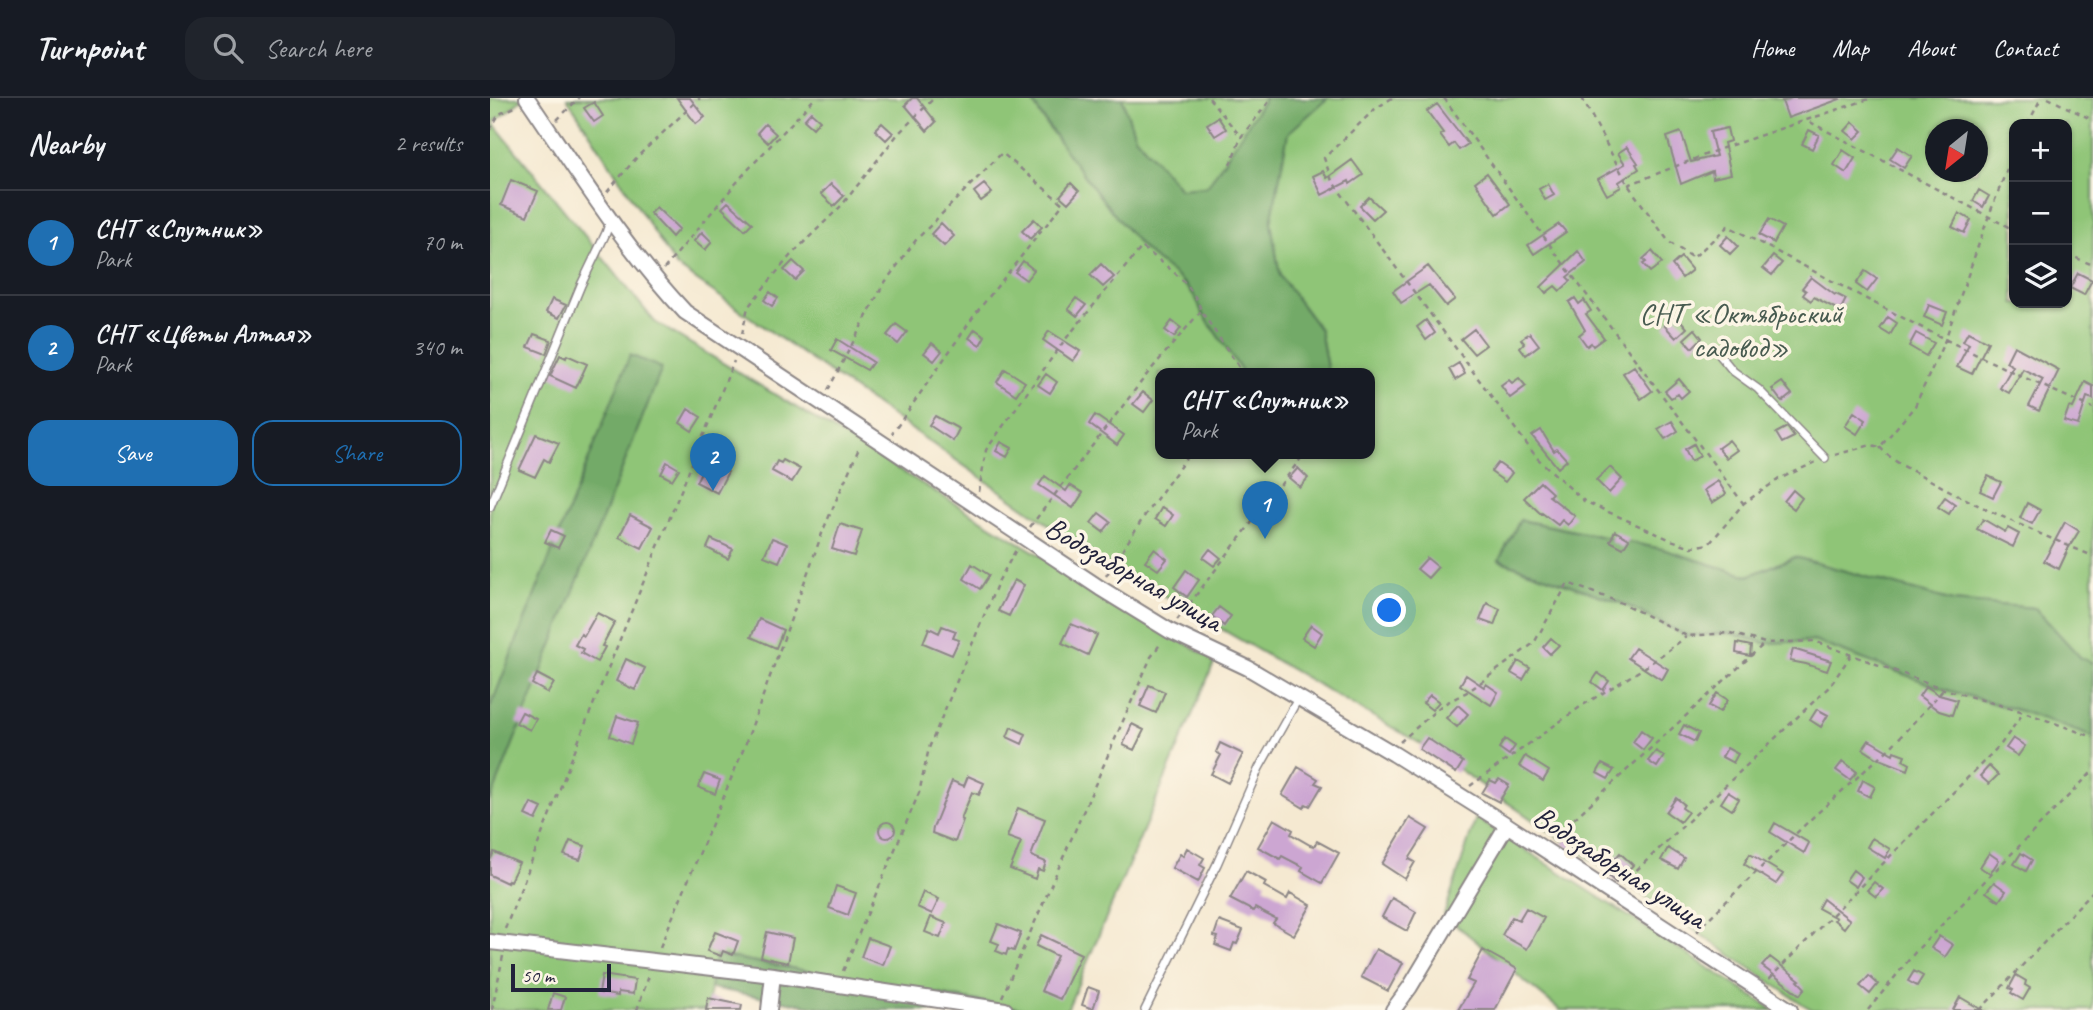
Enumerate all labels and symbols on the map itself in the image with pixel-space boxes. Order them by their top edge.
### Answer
north arrow [1925,119,1988,182]
park label: СНТ «Октябрьский садовод» [1639,294,1844,366]
pin: 2 [690,433,736,491]
pin: 1 [1242,481,1288,539]
street label: Водозаборная улица [1038,508,1232,641]
your location [1372,593,1406,627]
street label: Водозаборная улица [1526,797,1716,938]
scale bar [511,961,611,993]

